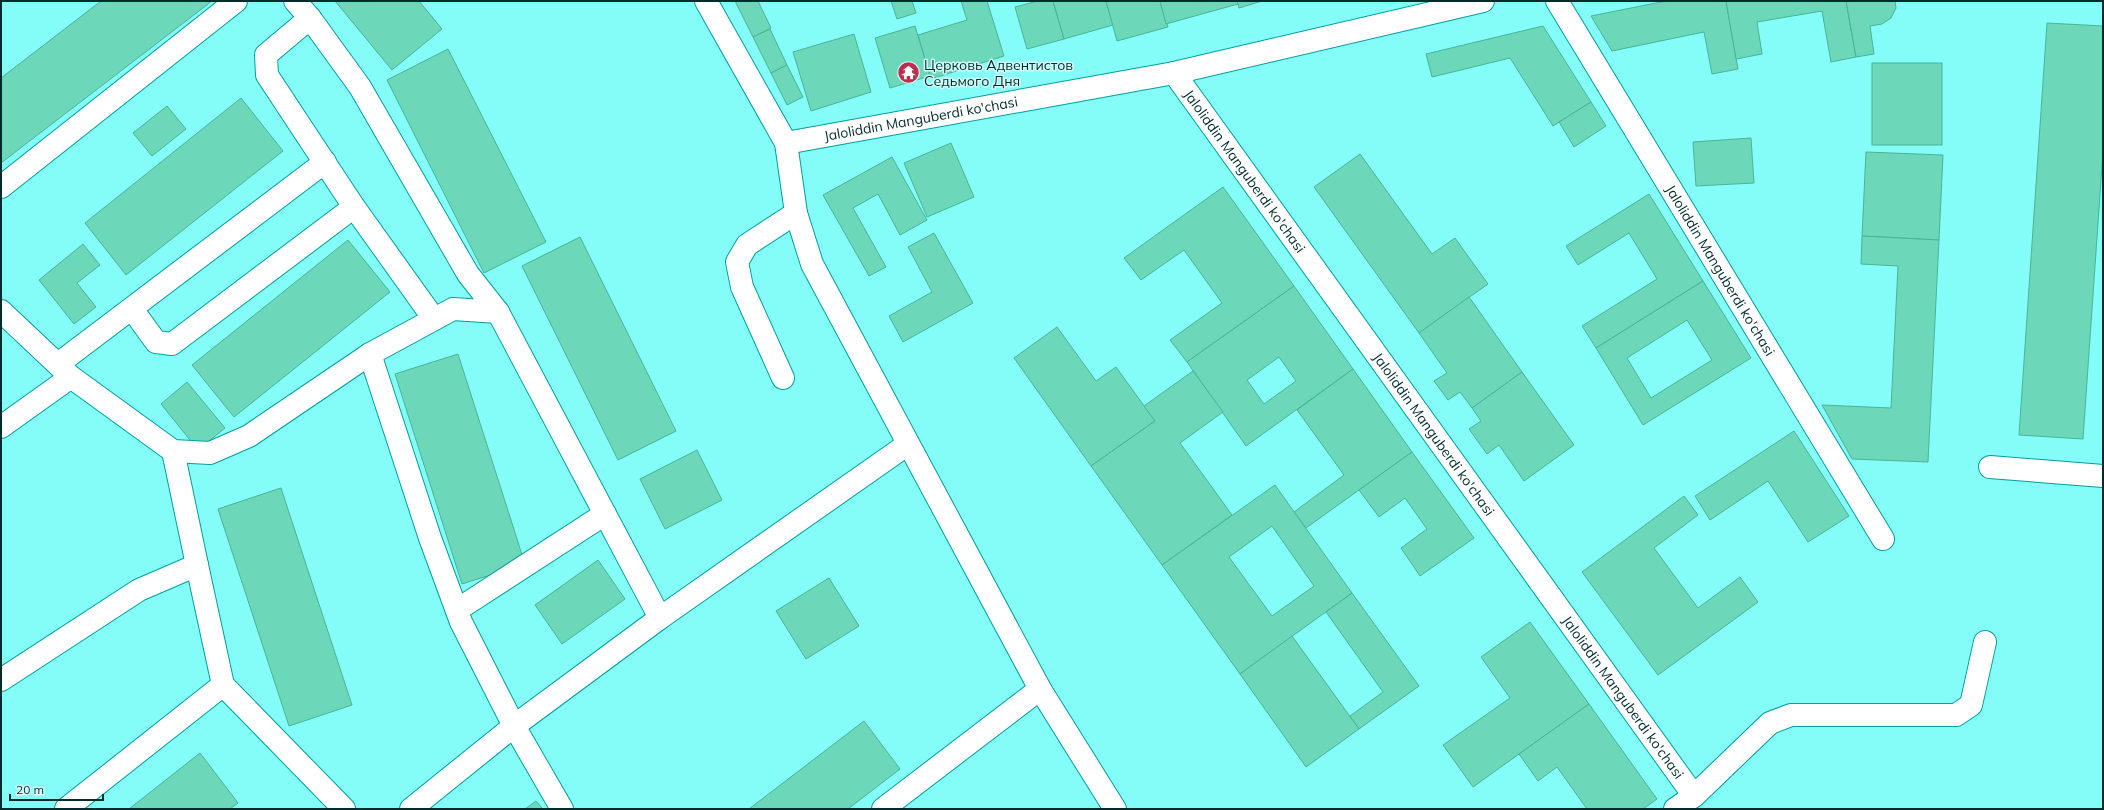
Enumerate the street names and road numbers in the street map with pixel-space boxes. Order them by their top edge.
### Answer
street label: Jaloliddin Manguberdi ko'chasi [1180,86,1309,256]
street label: Jaloliddin Manguberdi ko'chasi [822,92,1019,145]
street label: Jaloliddin Manguberdi ko'chasi [1662,182,1779,359]
street label: Jaloliddin Manguberdi ko'chasi [1369,349,1499,519]
street label: Jaloliddin Manguberdi ko'chasi [1558,612,1688,782]

